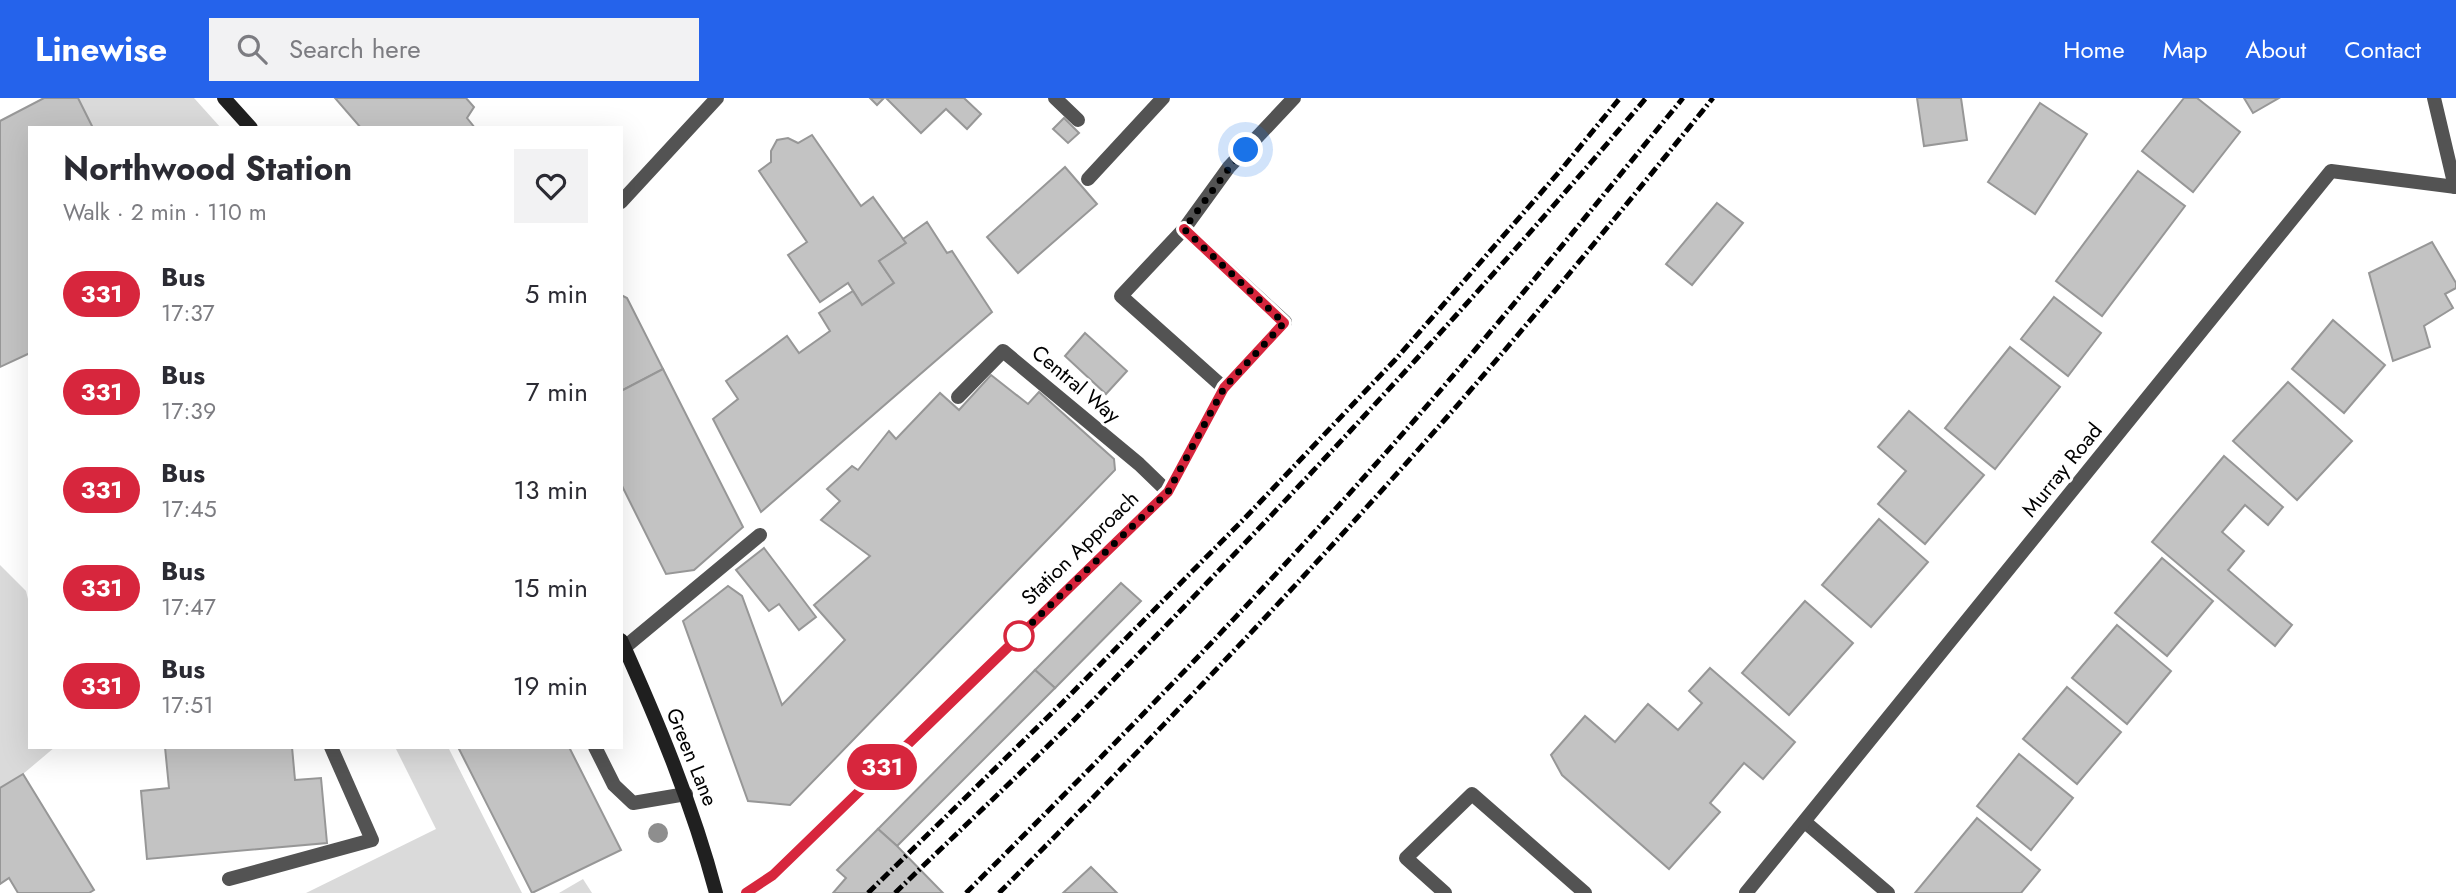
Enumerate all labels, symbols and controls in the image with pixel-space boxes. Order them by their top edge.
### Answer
search box [209,18,699,81]
text: Linewise [35,26,167,73]
icon: search [233,30,271,68]
text: Search here [289,30,421,68]
text: Home [2063,32,2125,67]
text: Map [2163,32,2207,67]
text: About [2245,32,2306,67]
text: Contact [2344,32,2421,67]
your location [1228,132,1263,167]
text: Northwood Station [63,145,352,192]
button: heart [514,149,588,223]
text: Walk · 2 min · 110 m [63,195,267,229]
text: Bus [161,258,205,296]
text: 5 min [525,275,588,313]
text: 331 [80,276,123,311]
text: 17:37 [161,296,215,330]
street label: Central Way [1025,338,1127,431]
text: Bus [161,356,205,394]
text: 7 min [526,373,588,411]
text: 331 [80,374,123,409]
text: 17:39 [161,394,216,428]
street label: Murray Road [2015,417,2109,523]
text: Bus [161,454,205,492]
text: 13 min [514,471,588,509]
text: 331 [80,472,123,507]
street label: Station Approach [1014,484,1146,612]
text: 17:45 [161,492,217,526]
text: Bus [161,552,205,590]
text: 15 min [513,569,588,607]
text: 331 [80,570,123,605]
text: 17:47 [161,590,216,624]
unlabelled marker [1004,621,1034,651]
text: Bus [161,650,205,688]
text: 19 min [513,667,588,705]
text: 331 [80,668,123,703]
text: 17:51 [161,688,214,722]
street label: Green Lane [659,703,725,811]
line badge: 331 [842,744,922,790]
text: 331 [861,749,903,784]

